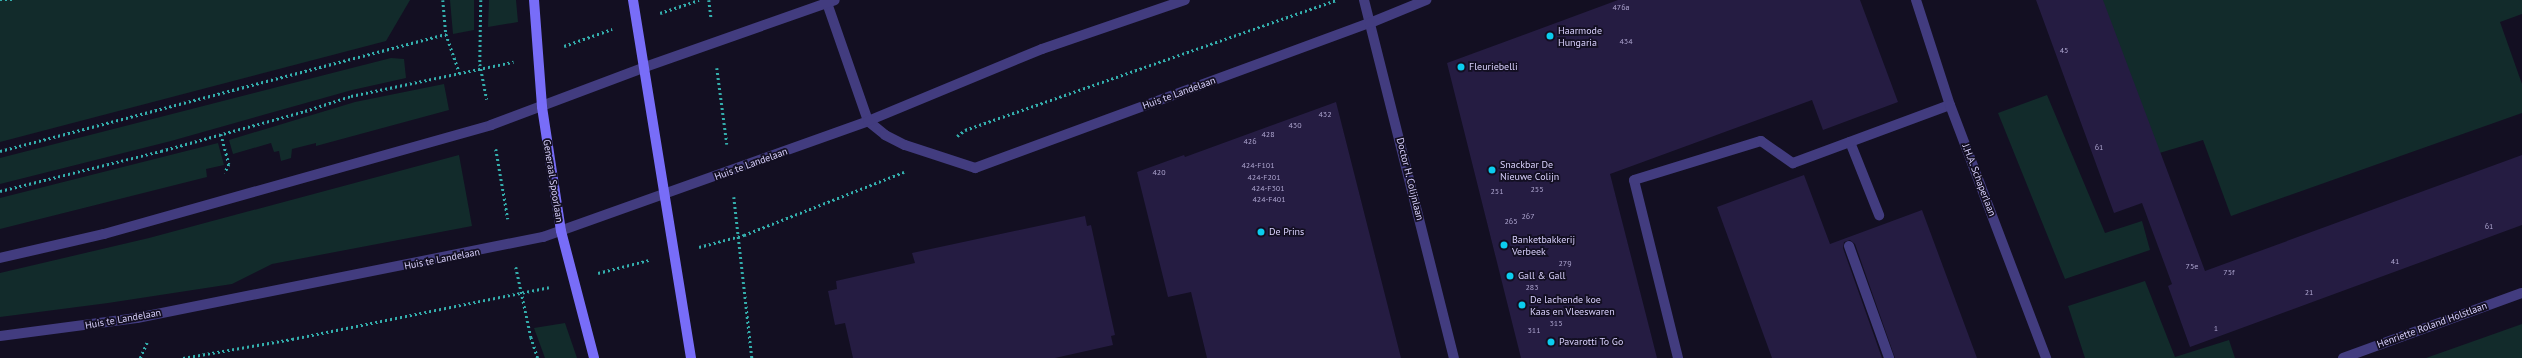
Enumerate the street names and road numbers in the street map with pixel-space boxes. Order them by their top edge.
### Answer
street label: Huis te Landelaan [1141,74,1217,112]
street label: Doctor H. Colijnlaan [1394,136,1426,222]
street label: Generaal Spoorlaan [541,139,565,223]
street label: J.H.A. Schaperlaan [1960,142,1998,218]
street label: Huis te Landelaan [713,145,789,183]
street label: Huis te Landelaan [403,246,481,272]
street label: Henriette Roland Holstlaan [2375,300,2489,350]
street label: Huis te Landelaan [84,306,162,332]

